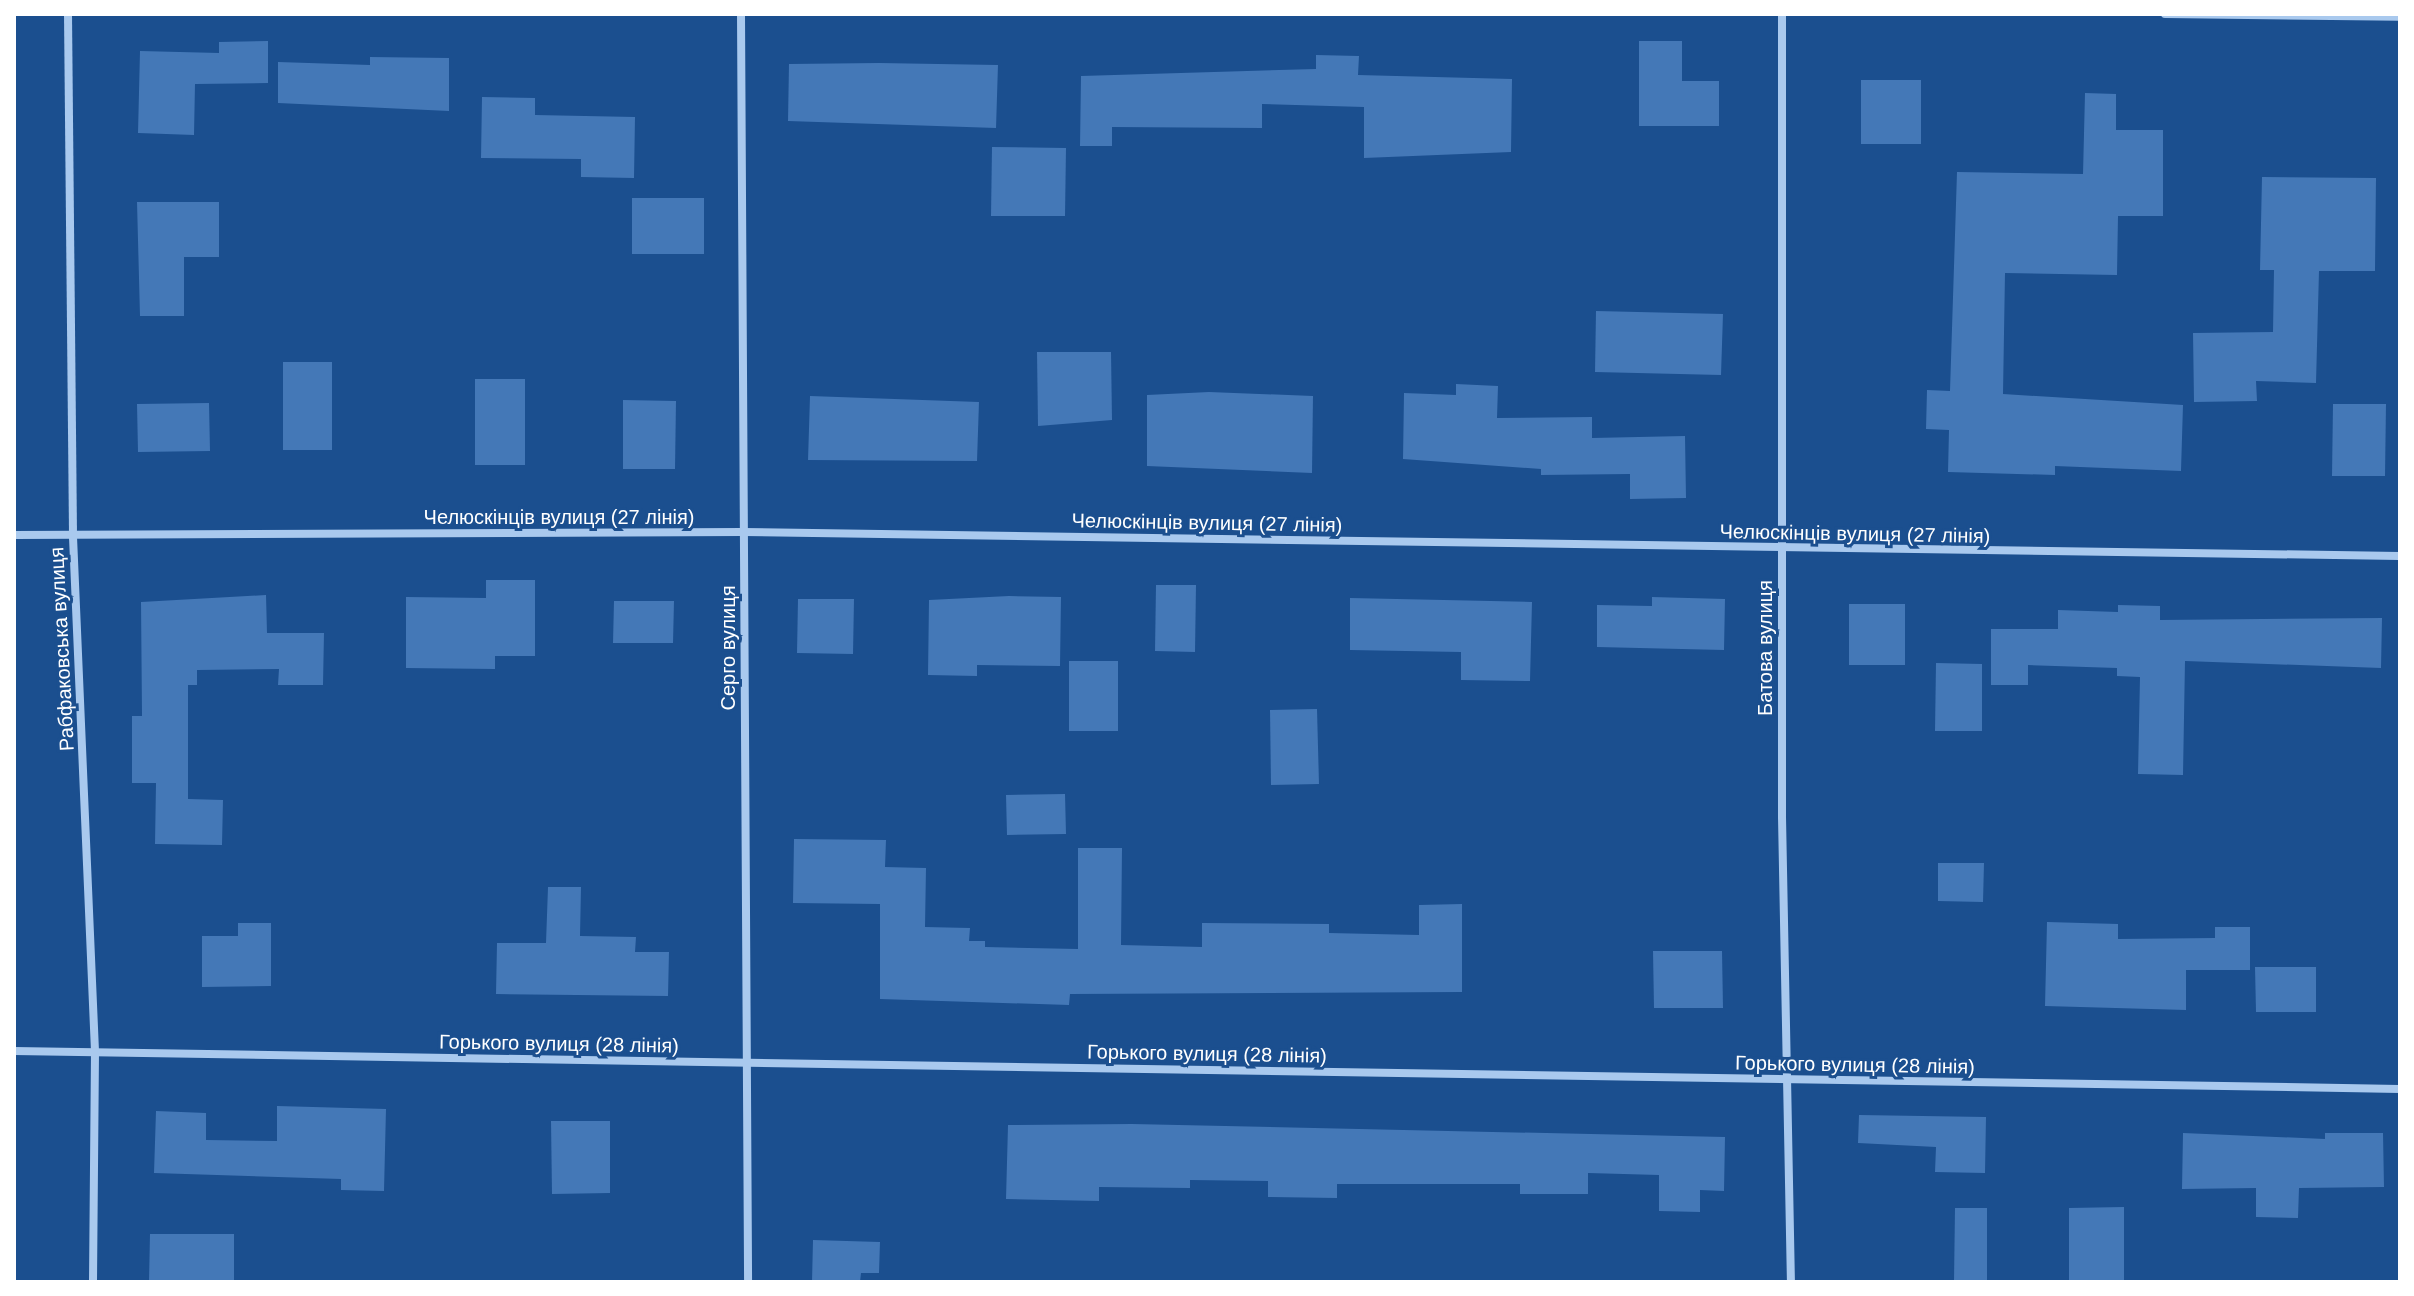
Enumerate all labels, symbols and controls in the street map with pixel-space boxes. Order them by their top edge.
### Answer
street label: Челюскінців вулиця (27 лiнiя) [424,505,694,529]
street label: Челюскінців вулиця (27 лiнiя) [1071,509,1343,537]
street label: Челюскінців вулиця (27 лiнiя) [1719,520,1991,548]
street label: Рабфаковська вулиця [45,546,79,752]
street label: Батова вулиця [1753,580,1777,716]
street label: Серго вулиця [716,585,740,711]
street label: Горького вулиця (28 лiнiя) [439,1030,679,1058]
street label: Горького вулиця (28 лiнiя) [1087,1040,1327,1068]
street label: Горького вулиця (28 лiнiя) [1735,1051,1975,1079]

